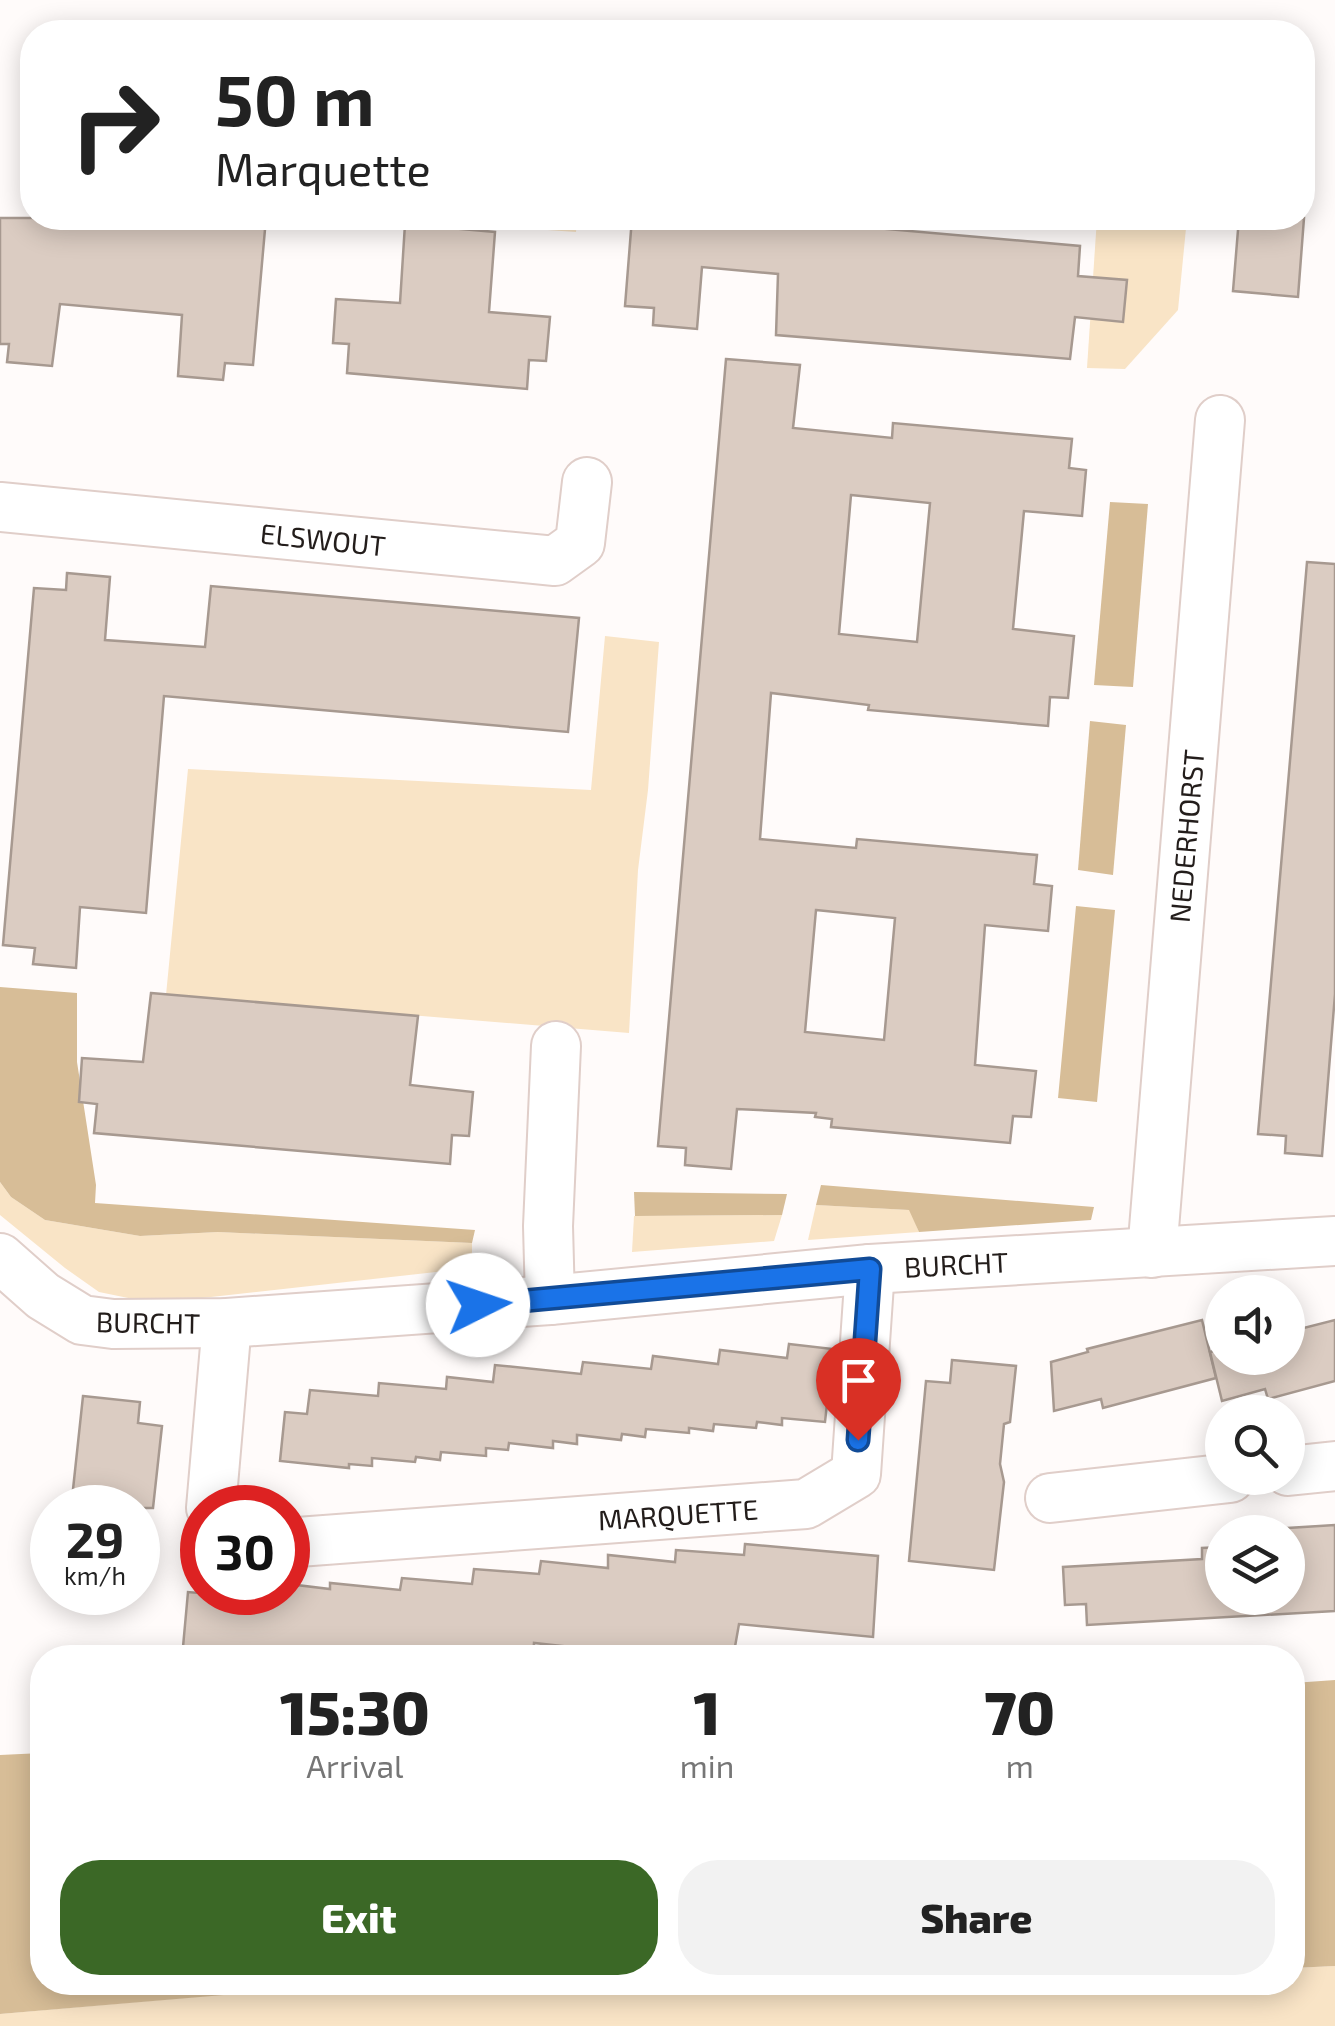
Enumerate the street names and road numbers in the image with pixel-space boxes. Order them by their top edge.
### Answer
street label: ELSWOUT [259,516,387,562]
street label: NEDERHORST [1161,748,1211,924]
street label: BURCHT [903,1244,1009,1284]
street label: BURCHT [96,1304,200,1340]
street label: MARQUETTE [597,1491,759,1537]

